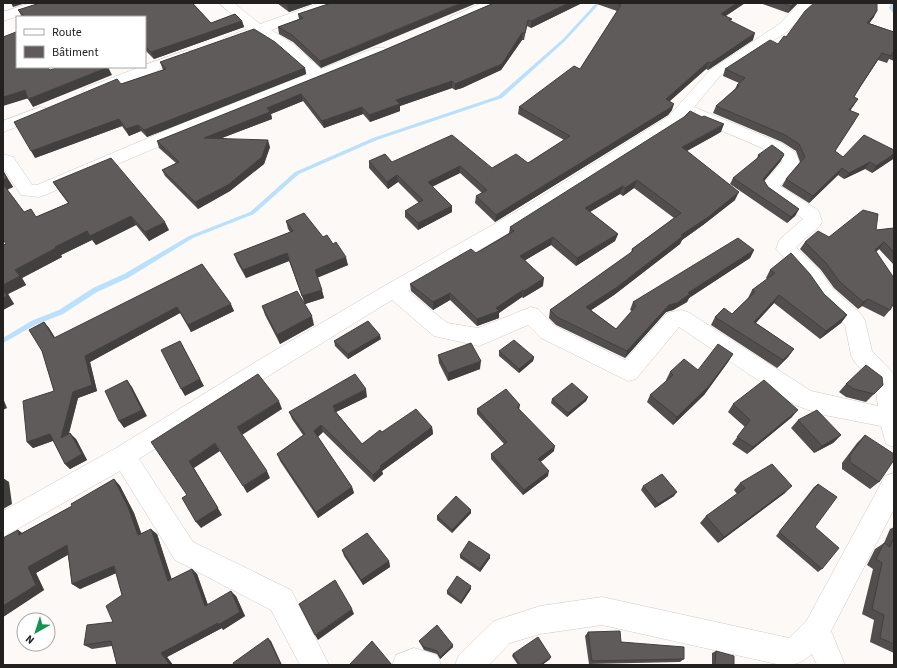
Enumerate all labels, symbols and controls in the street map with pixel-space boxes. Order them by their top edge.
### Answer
legend [16,16,146,68]
text: Route [52,24,82,41]
text: Bâtiment [52,44,98,61]
north arrow [16,612,56,652]
text: N [22,631,38,648]

